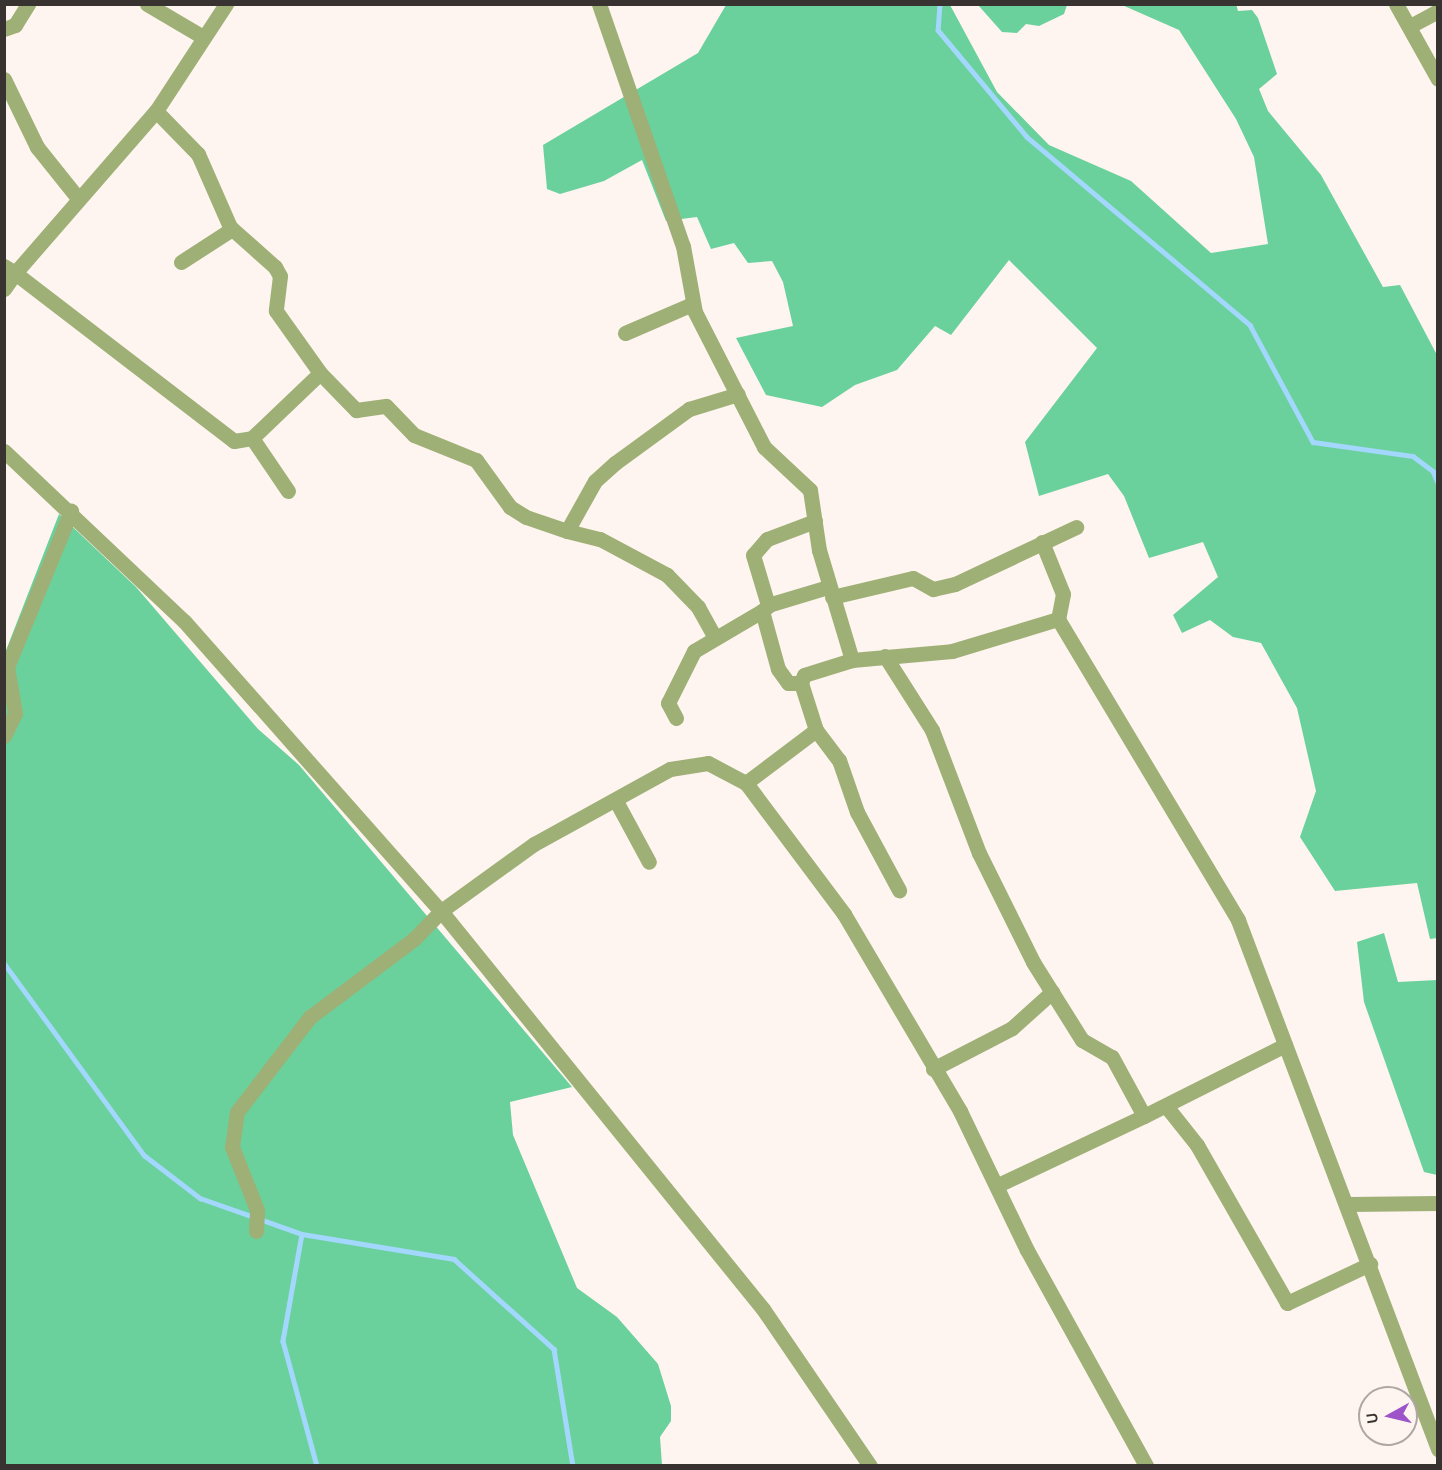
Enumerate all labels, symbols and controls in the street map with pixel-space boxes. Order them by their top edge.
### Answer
north arrow [1358,1386,1418,1446]
text: U [1361,1412,1382,1425]

